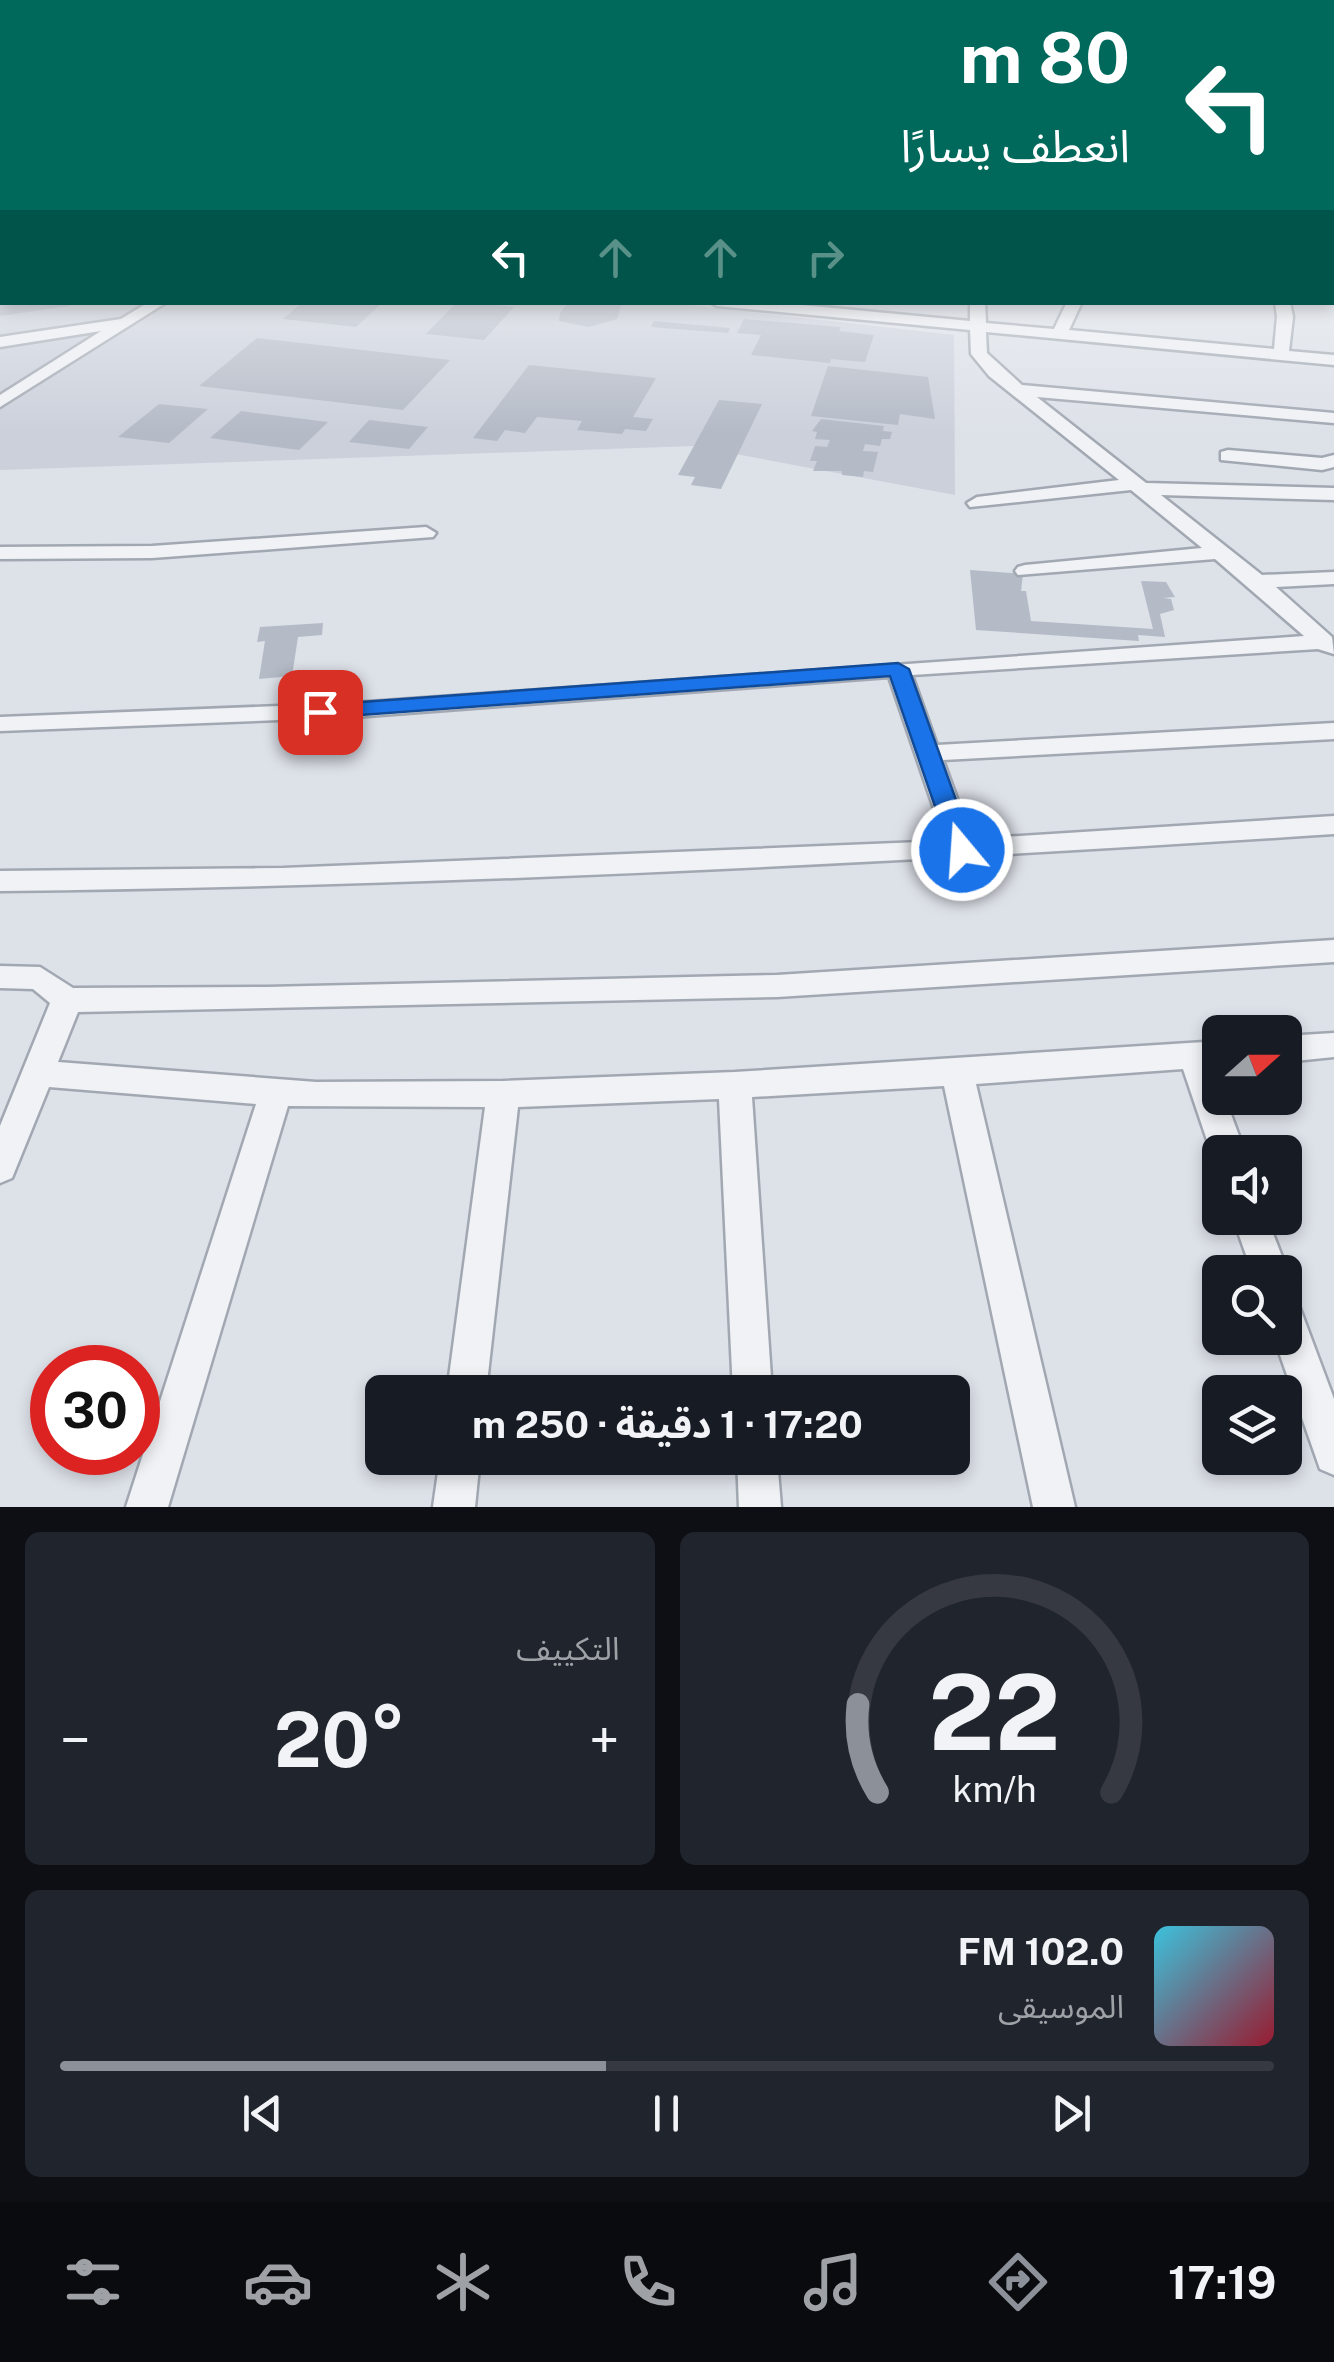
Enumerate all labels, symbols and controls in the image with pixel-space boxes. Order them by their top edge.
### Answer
text: 80 m [960,16,1130,99]
icon: left [1165,40,1295,170]
text: انعطف يسارًا [901,119,1130,172]
icon: left [483,230,538,285]
icon: ahead [588,230,643,285]
icon: ahead [693,230,748,285]
icon: right [798,230,853,285]
pin [278,670,363,755]
icon: arrive [293,685,348,740]
position arrow [910,798,1014,902]
north arrow [1202,1015,1302,1115]
map controls [1202,1015,1302,1475]
button: sound [1202,1135,1302,1235]
button: search [1202,1255,1302,1355]
speed limit sign: 30 [30,1345,160,1475]
button: layers [1202,1375,1302,1475]
text: 17:20 · 1 دقيقة · 250 m [472,1402,863,1447]
text: التكييف [516,1630,620,1667]
text: 22 [928,1651,1060,1773]
text: 20° [274,1696,406,1784]
text: − [60,1708,91,1772]
text: + [589,1708,619,1772]
text: km/h [952,1768,1036,1810]
text: 102.0 FM [958,1929,1124,1974]
text: الموسيقى [998,1988,1124,2025]
icon: previous [235,2086,290,2141]
icon: pause [639,2086,694,2141]
icon: next [1044,2086,1099,2141]
icon: filters [58,2247,128,2317]
icon: car [243,2247,313,2317]
icon: climate [428,2247,498,2317]
icon: phone [613,2247,683,2317]
icon: music [798,2247,868,2317]
icon: directions [983,2247,1053,2317]
text: 17:19 [1168,2256,1276,2309]

